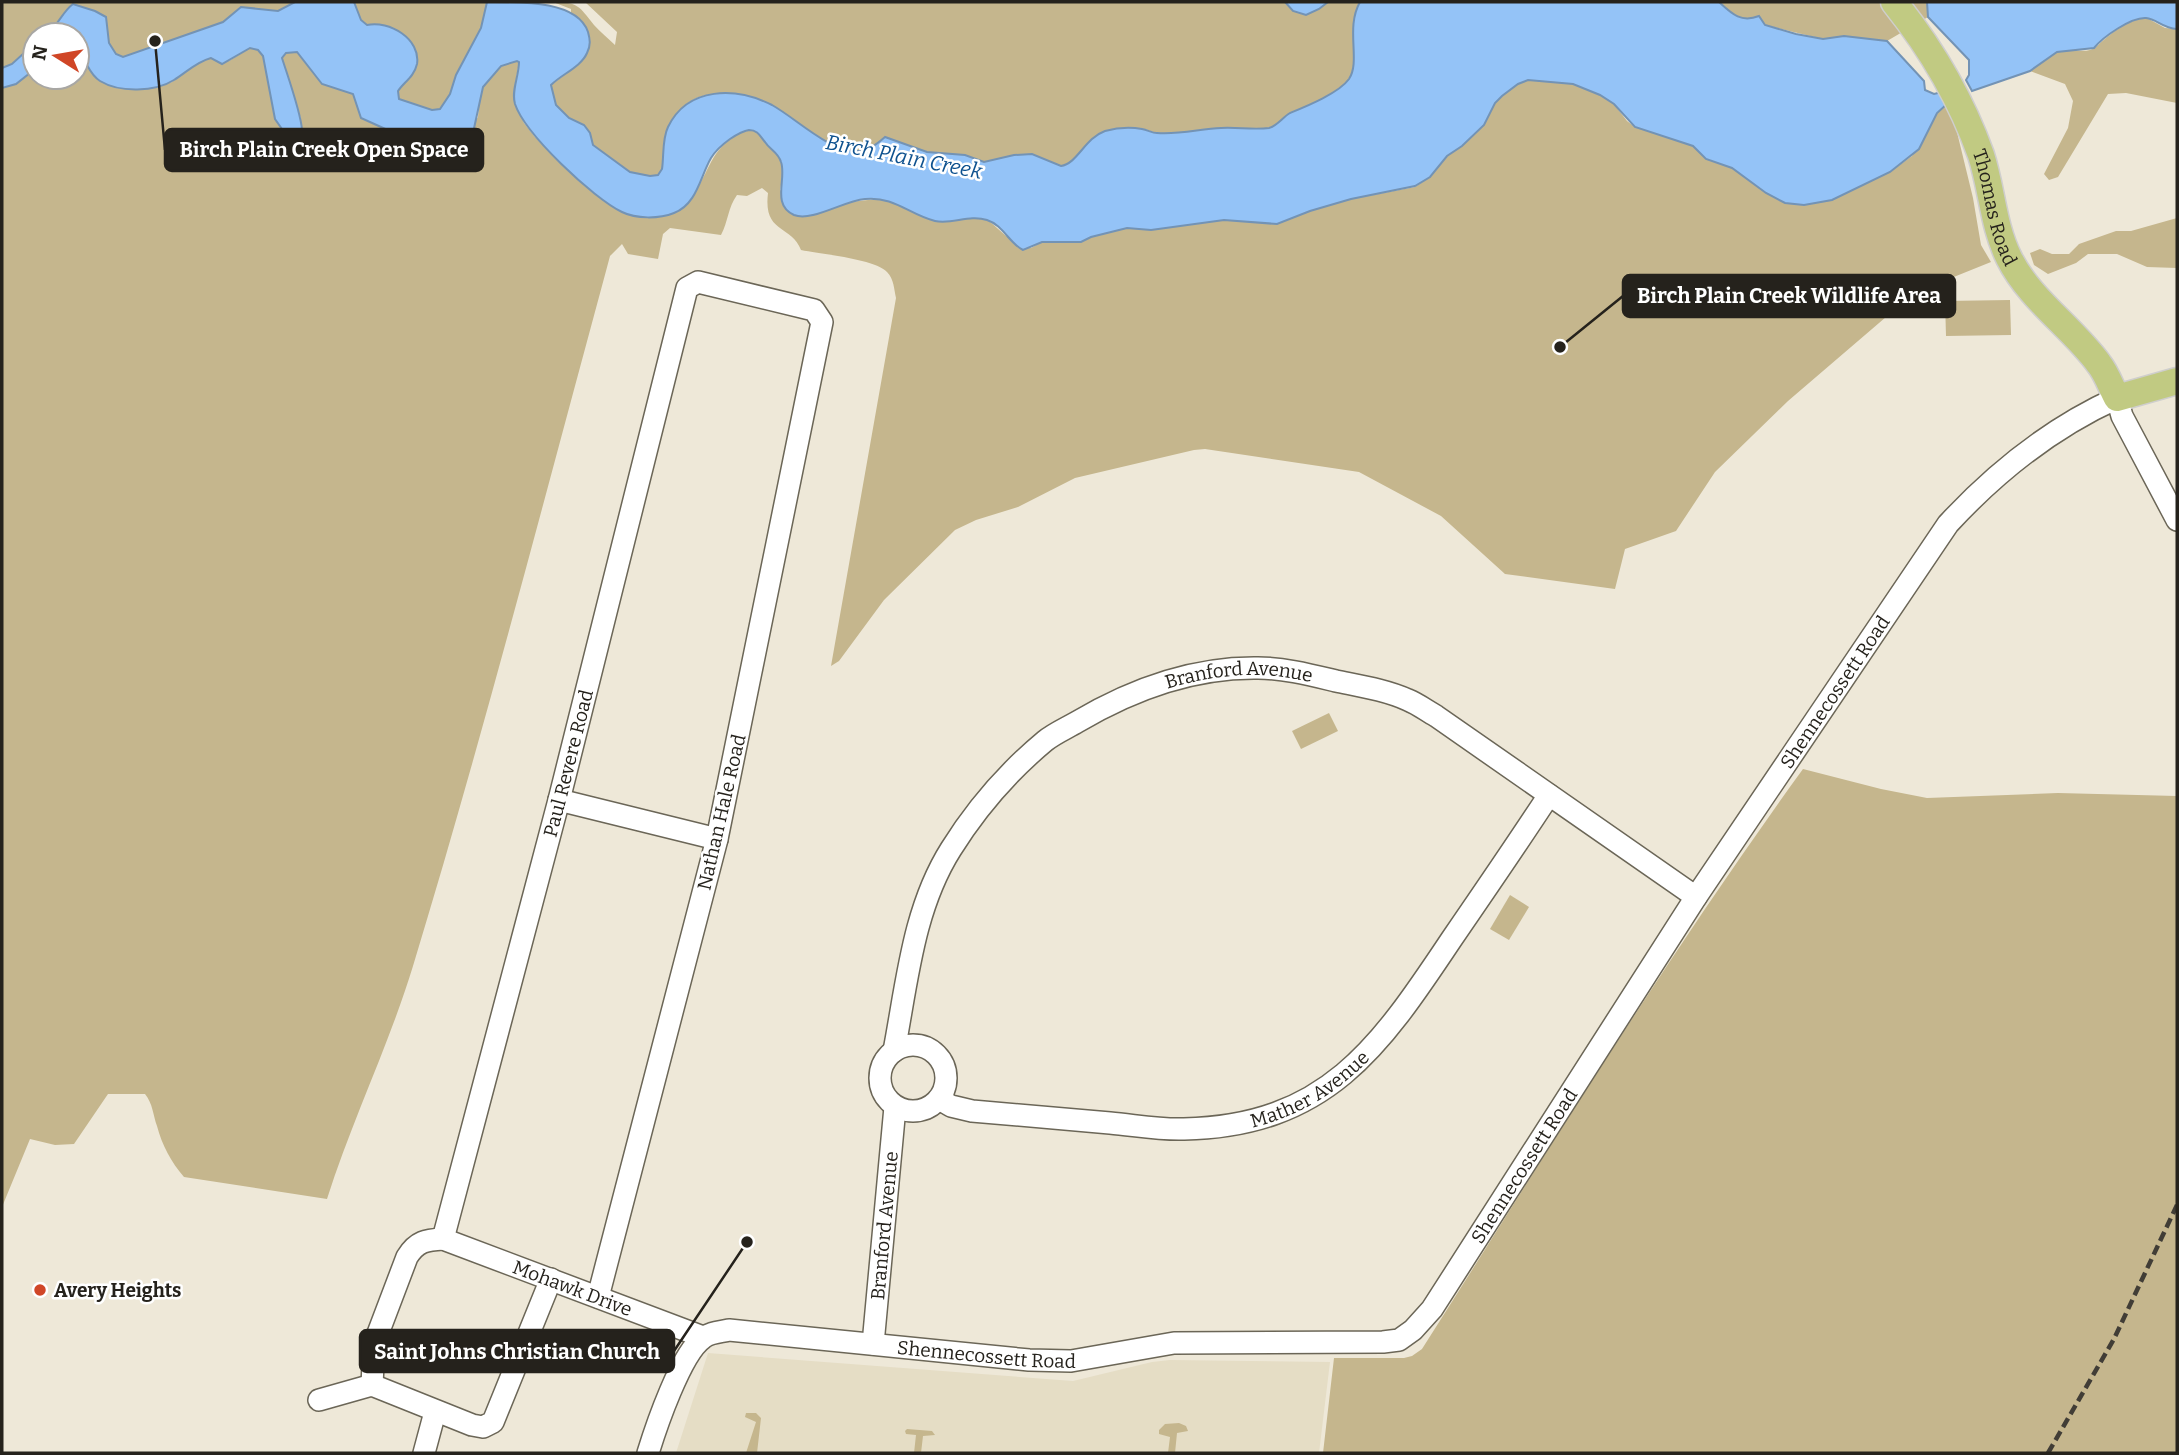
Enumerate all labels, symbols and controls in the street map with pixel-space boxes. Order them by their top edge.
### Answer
north arrow [21,21,91,91]
text: N [27,43,53,62]
callout: Birch Plain Creek Open Space [165,129,483,171]
water label: Birch Plain Creek [824,129,985,185]
text: Birch Plain Creek Open Space [179,137,469,163]
street label: Thomas Road [1968,146,2022,270]
callout: Birch Plain Creek Wildlife Area [1623,275,1955,317]
text: Birch Plain Creek Wildlife Area [1637,283,1941,309]
street label: Shennecossett Road [1775,611,1895,773]
street label: Branford Avenue [1162,657,1315,694]
street label: Paul Revere Road [539,687,598,840]
street label: Nathan Hale Road [692,732,751,892]
street label: Mather Avenue [1248,1046,1374,1133]
street label: Shennecossett Road [1466,1084,1582,1248]
street label: Branford Avenue [866,1150,903,1301]
street label: Mohawk Drive [509,1255,635,1321]
place label: Avery Heights [54,1279,181,1302]
marker: Avery Heights [32,1282,48,1298]
callout: Saint Johns Christian Church [360,1330,674,1372]
street label: Shennecossett Road [896,1336,1076,1373]
text: Saint Johns Christian Church [374,1339,661,1365]

